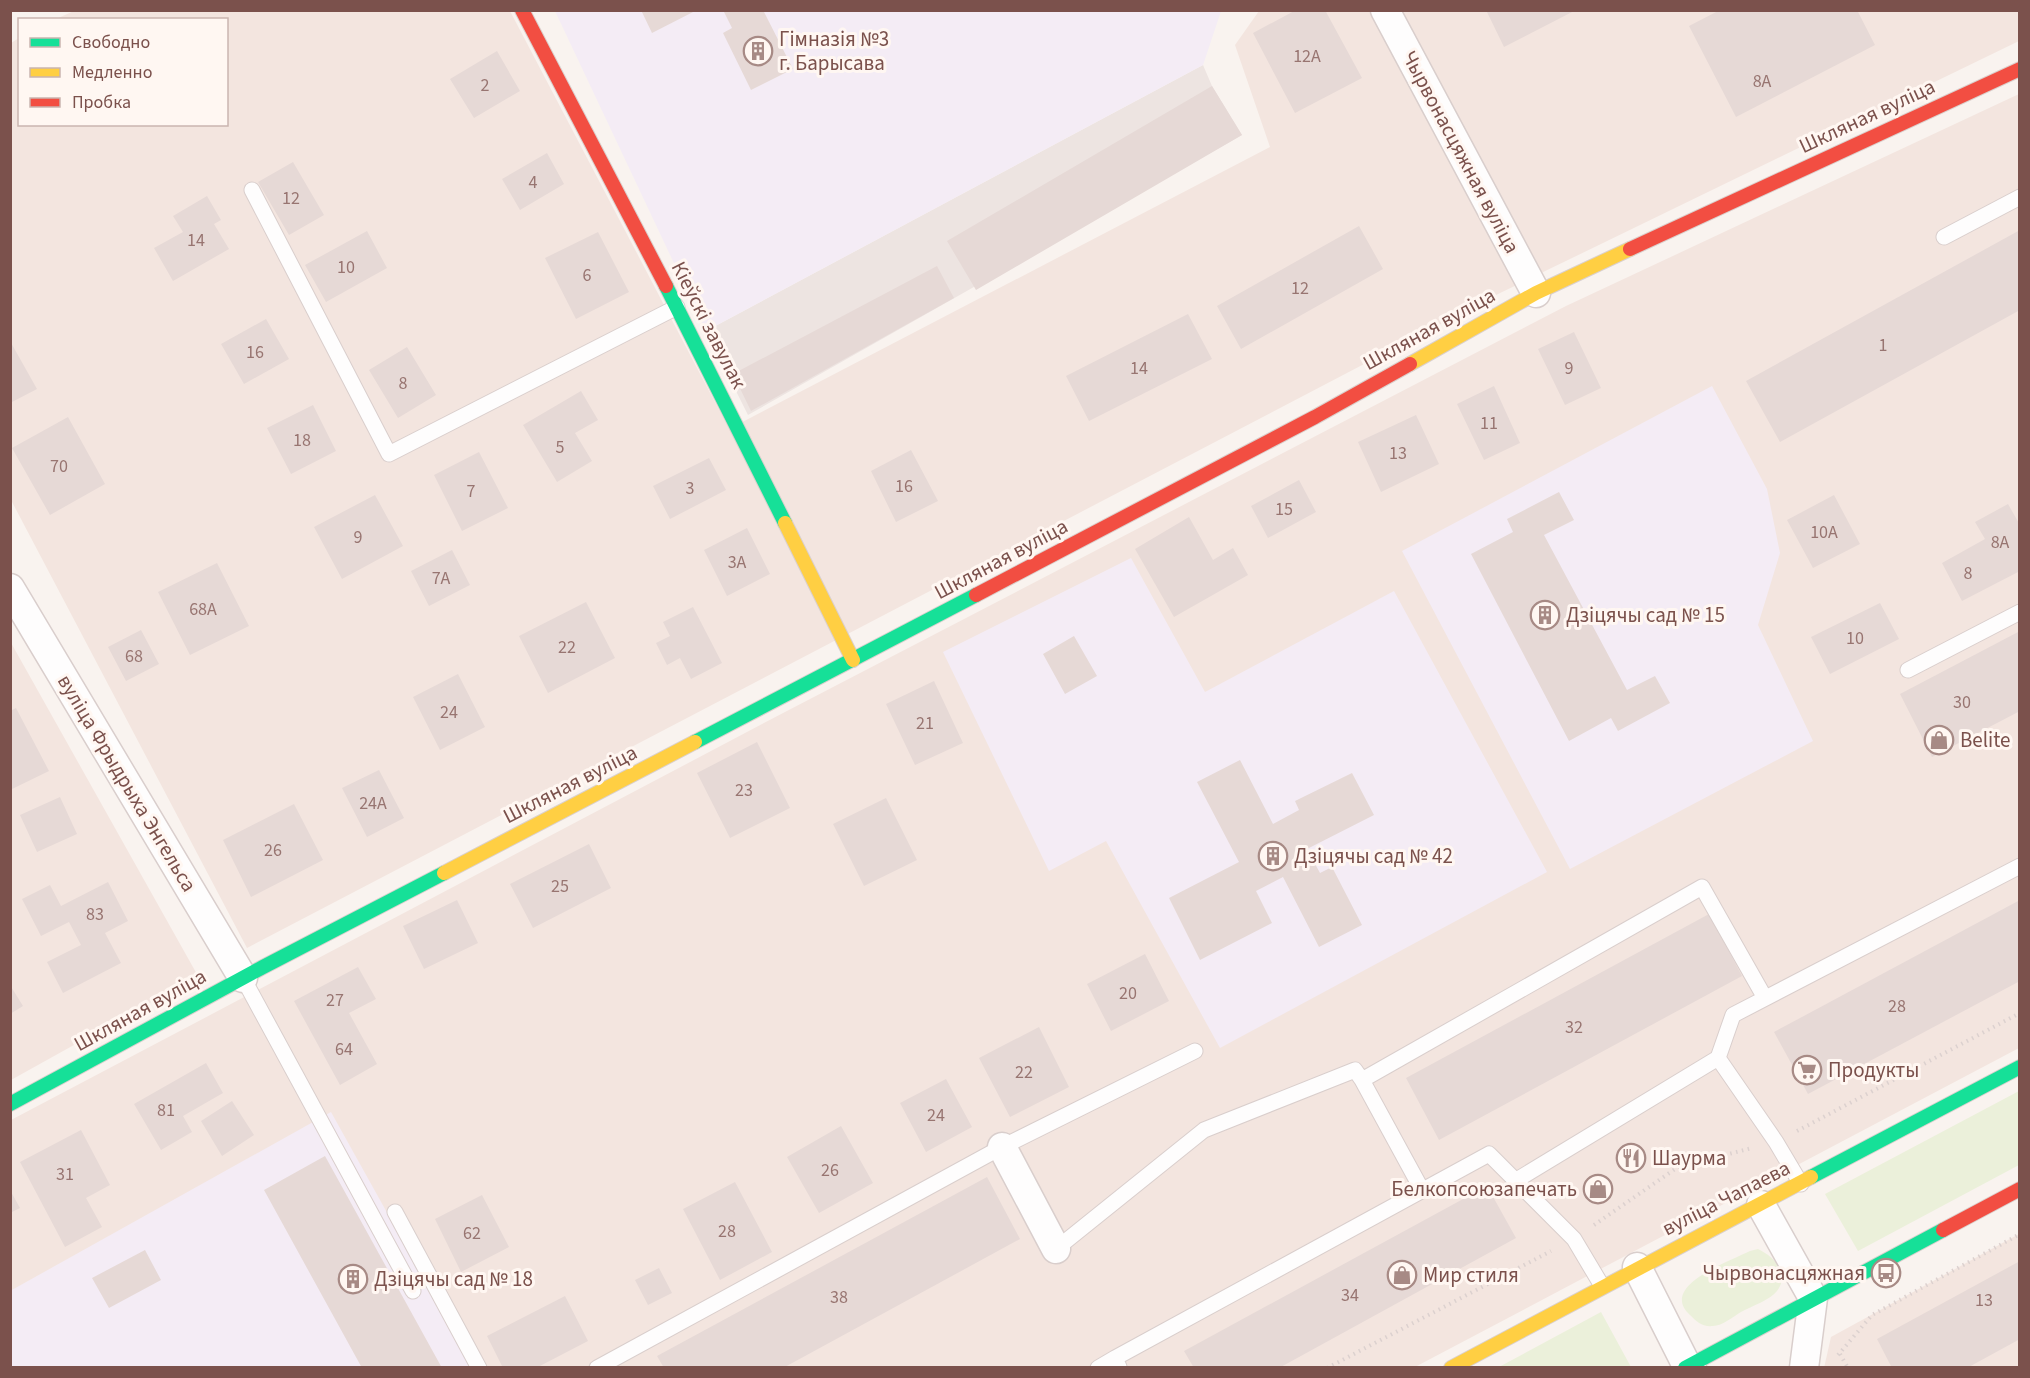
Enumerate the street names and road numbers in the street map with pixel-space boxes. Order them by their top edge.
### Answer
street label: Чырвонасцяжная вуліца [1395,45,1527,259]
street label: Шкляная вуліца [1794,71,1940,161]
street label: Кіеўскі завулак [664,256,754,394]
street label: Шкляная вуліца [1357,280,1501,378]
street label: Шкляная вуліца [929,511,1073,607]
street label: вуліца Фрыдрыха Энгельса [50,669,204,897]
street label: Шкляная вуліца [498,737,642,831]
street label: Шкляная вуліца [68,961,212,1059]
street label: вуліца Чапаева [1657,1153,1795,1243]

